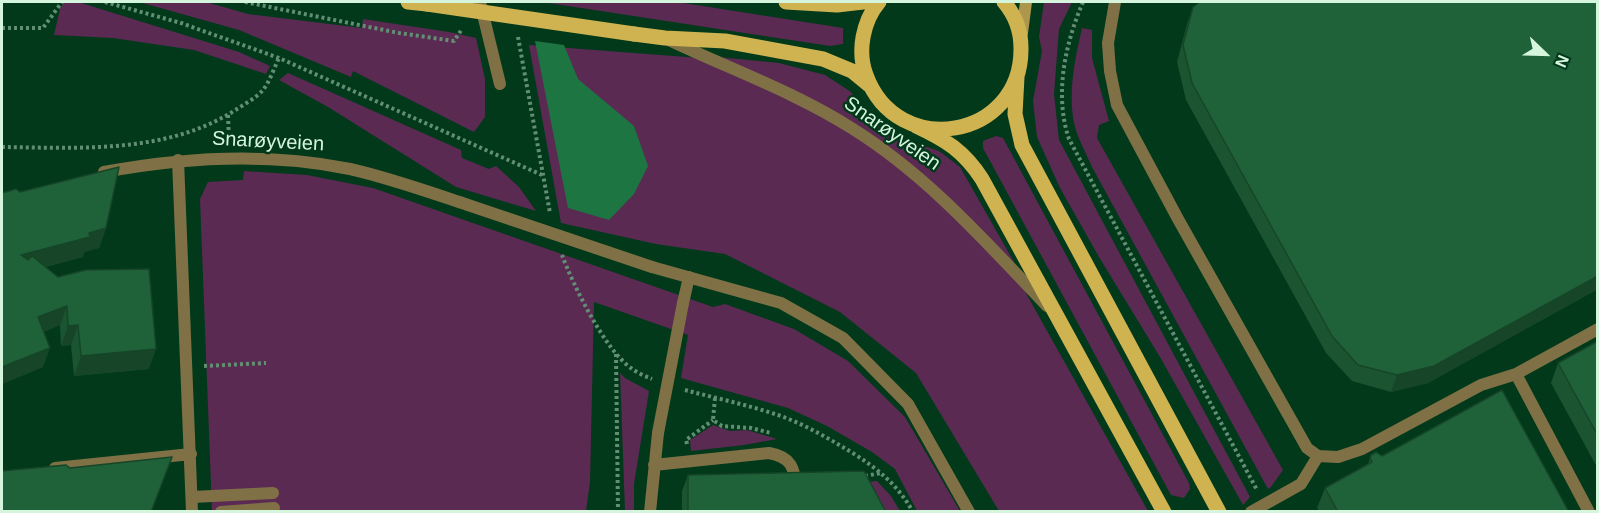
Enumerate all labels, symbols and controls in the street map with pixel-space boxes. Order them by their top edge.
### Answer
north arrow [1515,24,1575,84]
text: N [1552,53,1572,70]
street label: Snarøyveien [839,92,945,176]
street label: Snarøyveien [211,127,325,157]

